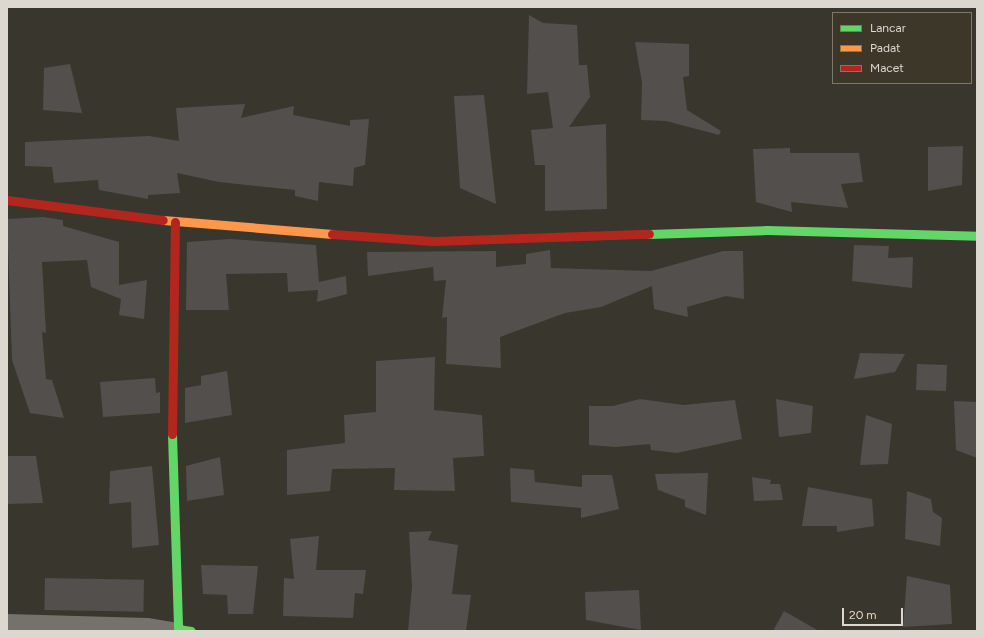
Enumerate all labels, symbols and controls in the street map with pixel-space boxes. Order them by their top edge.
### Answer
legend [832,12,972,84]
text: Lancar [870,21,906,35]
text: Padat [870,41,901,55]
text: Macet [870,61,904,75]
scale bar [844,600,905,626]
text: 20 m [849,608,877,622]

